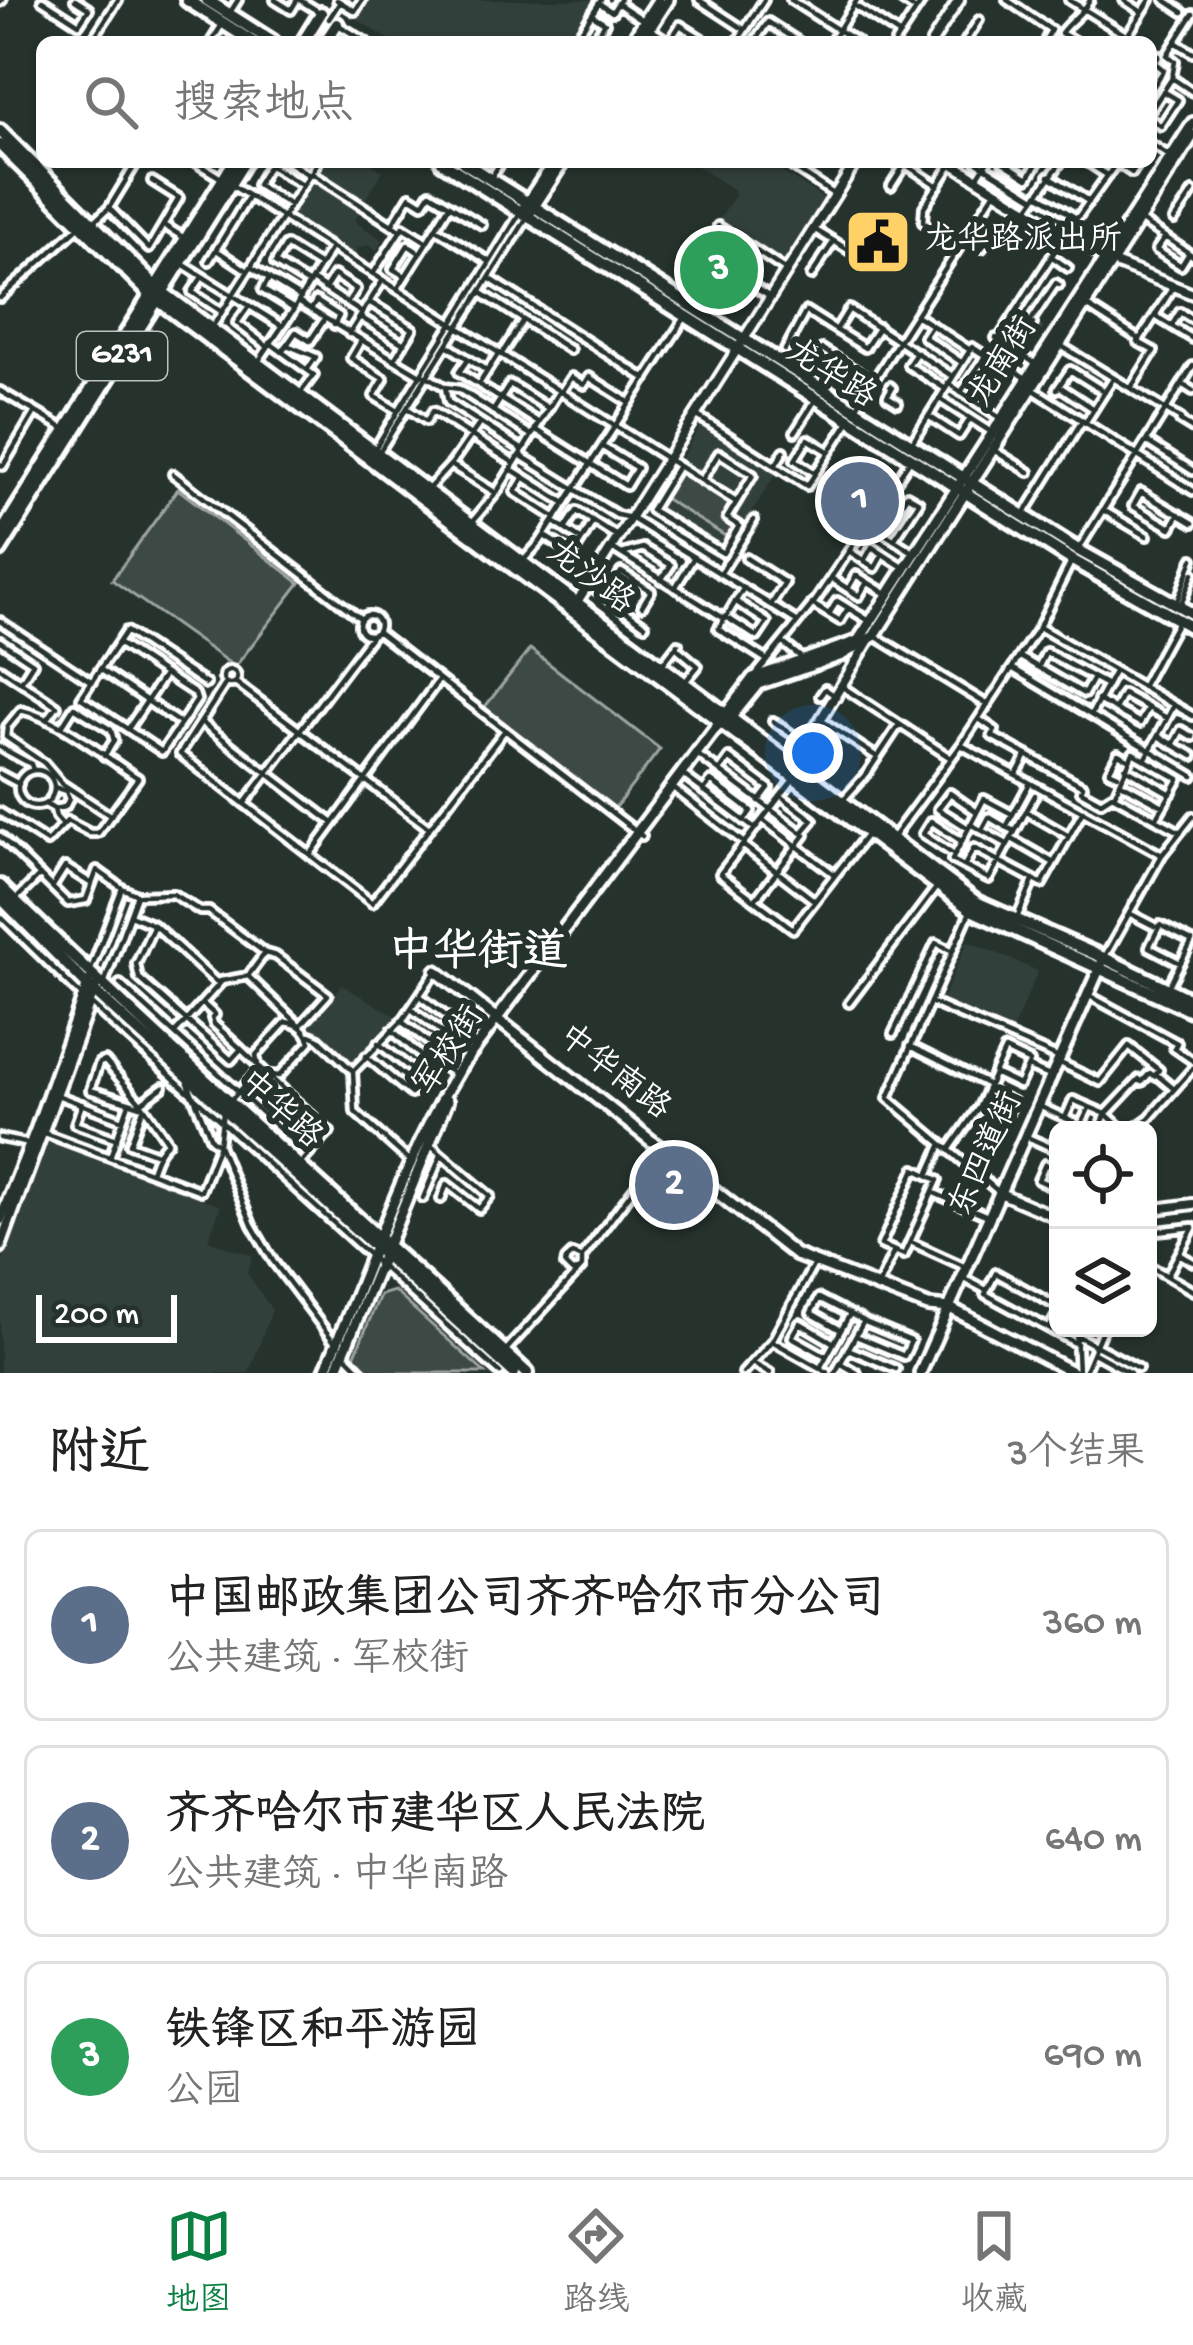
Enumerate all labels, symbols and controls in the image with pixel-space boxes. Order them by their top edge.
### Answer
search box [36,36,1157,168]
icon: search [78,69,144,135]
text: 搜索地点 [174,81,354,134]
public building icon: 龙华路派出所 [843,207,913,277]
place label: 龙华路派出所 [924,220,1122,261]
pin: 3 [680,225,758,315]
street label: 龙南街 [960,309,1047,415]
street label: 龙华路 [778,331,884,418]
road number: G231 [77,332,167,380]
pin: 1 [821,456,899,546]
street label: 龙沙路 [538,532,642,624]
your location [783,723,843,783]
district label: 中华街道 [388,926,568,982]
street label: 军校街 [406,999,494,1104]
street label: 中华南路 [549,1016,679,1130]
street label: 中华路 [230,1062,331,1158]
street label: 东四道街 [942,1086,1032,1223]
map controls [1049,1121,1157,1337]
button: locate [1049,1121,1157,1229]
pin: 2 [635,1140,713,1230]
button: layers [1049,1229,1157,1337]
scale bar [36,1289,177,1342]
text: 200 m [54,1297,139,1335]
text: 附近 [48,1428,150,1488]
text: 3个结果 [1008,1433,1145,1479]
text: 中国邮政集团公司齐齐哈尔市分公司 [165,1576,885,1629]
text: 1 [82,1602,98,1648]
text: 360 m [1043,1602,1142,1648]
text: 公共建筑 · 军校街 [165,1639,469,1685]
text: 齐齐哈尔市建华区人民法院 [165,1792,705,1845]
text: 2 [80,1818,100,1864]
text: 640 m [1045,1818,1142,1864]
text: 公共建筑 · 中华南路 [165,1855,508,1901]
text: 铁锋区和平游园 [165,2008,480,2061]
text: 3 [80,2034,100,2080]
text: 690 m [1044,2034,1142,2080]
text: 公园 [165,2071,243,2117]
tab: 地图 [166,2203,232,2322]
tab: 路线 [563,2203,629,2322]
tab: 收藏 [961,2203,1027,2322]

